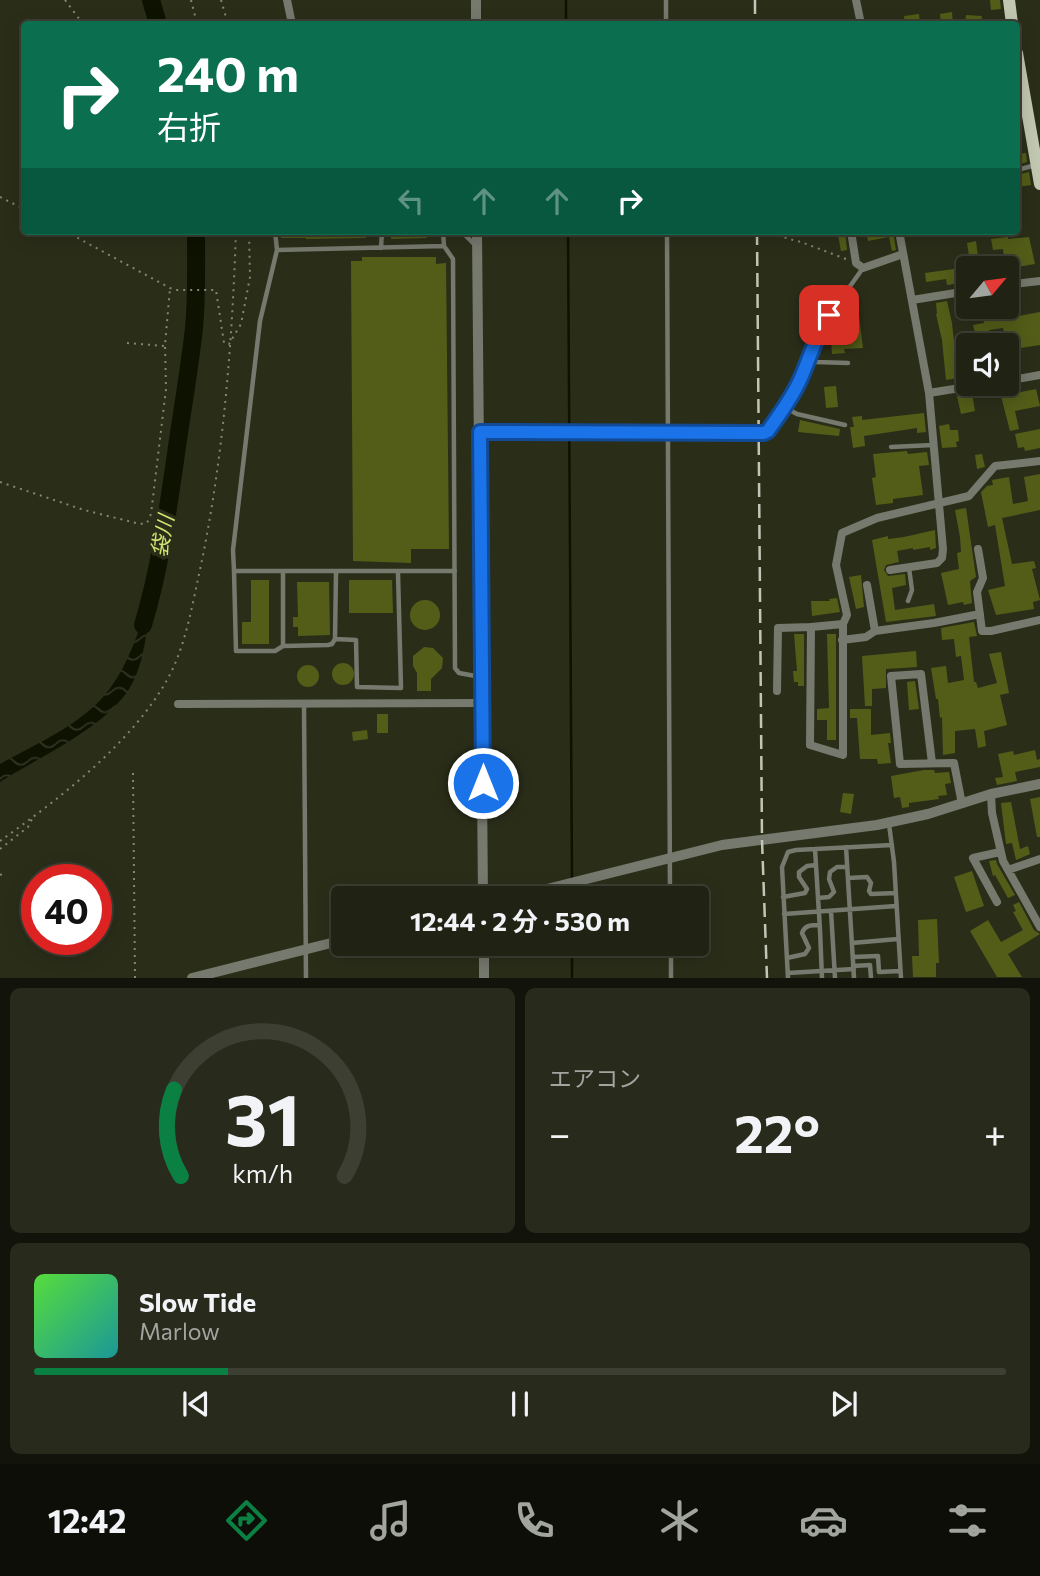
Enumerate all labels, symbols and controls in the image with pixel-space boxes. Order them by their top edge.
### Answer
text: 240 m [157,42,299,102]
icon: right [42,49,133,140]
text: 右折 [157,106,221,146]
icon: left [392,182,430,220]
icon: ahead [465,182,503,220]
icon: ahead [538,182,576,220]
icon: right [611,182,649,220]
north arrow [956,256,1018,318]
map controls [956,256,1019,396]
pin [799,285,859,345]
icon: arrive [810,296,848,334]
button: sound [956,333,1019,396]
water label: 袋川 [145,511,178,559]
position arrow [446,746,520,820]
speed limit sign: 40 [21,864,112,955]
text: 12:44 · 2 分 · 530 m [410,905,630,936]
text: エアコン [549,1064,641,1092]
text: 31 [225,1073,300,1162]
text: 22° [734,1100,820,1164]
text: − [549,1109,571,1156]
text: + [984,1109,1006,1156]
text: km/h [232,1158,293,1188]
text: Slow Tide [139,1286,256,1317]
text: Marlow [139,1317,220,1345]
icon: previous [177,1385,215,1423]
icon: pause [501,1385,539,1423]
icon: next [825,1385,863,1423]
icon: directions [222,1496,271,1545]
icon: music [366,1496,415,1545]
icon: phone [510,1496,559,1545]
icon: climate [655,1496,704,1545]
icon: car [799,1496,848,1545]
icon: filters [943,1496,992,1545]
text: 12:42 [48,1500,126,1540]

